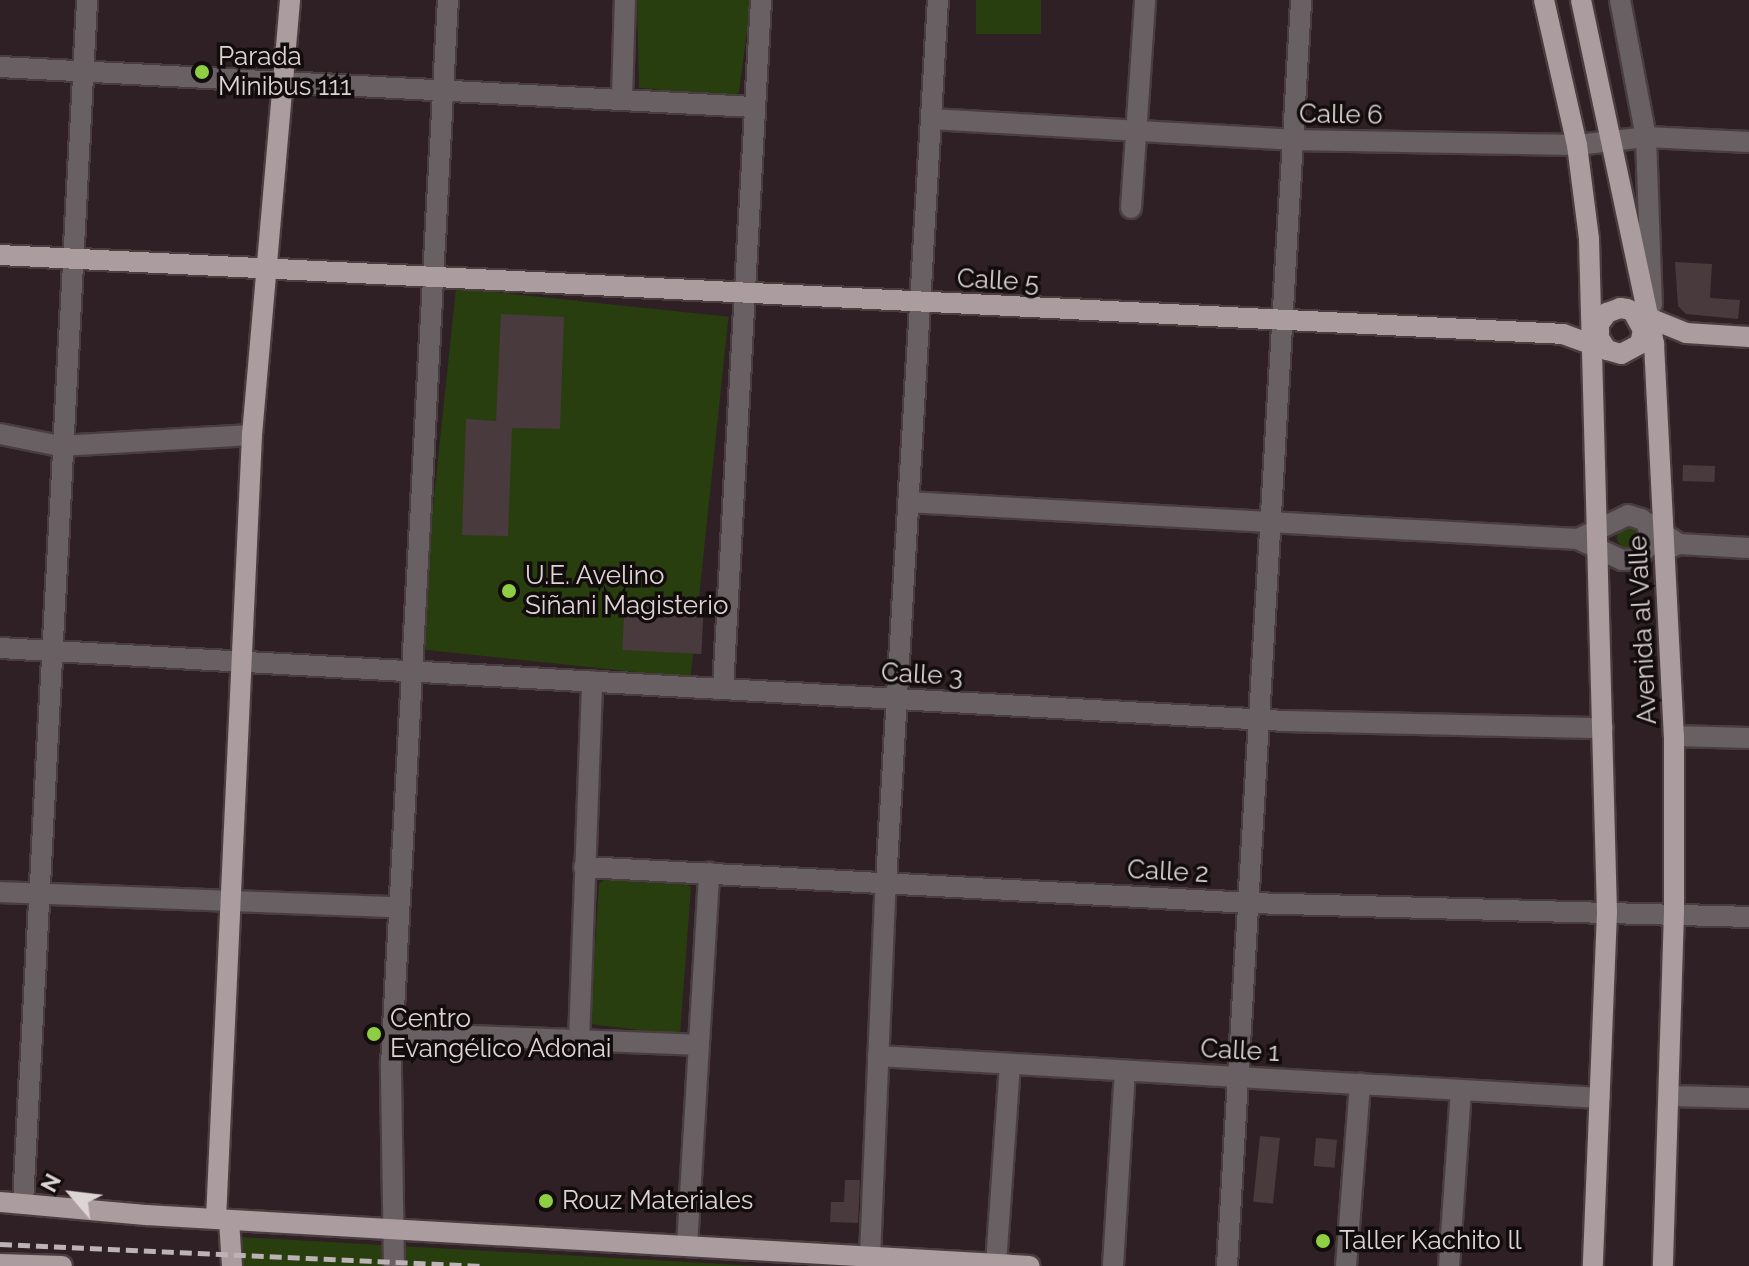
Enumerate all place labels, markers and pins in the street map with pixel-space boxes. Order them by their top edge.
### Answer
place label: Parada Minibus 111 [218,41,351,102]
marker: Parada Minibus 111 [193,63,211,81]
place label: U.E. Avelino Siñani Magisterio [525,560,728,622]
marker: U.E. Avelino Siñani Magisterio [500,582,518,600]
place label: Centro Evangélico Adonai [390,1003,612,1064]
marker: Centro Evangélico Adonai [365,1025,383,1043]
place label: Rouz Materiales [562,1185,753,1217]
marker: Rouz Materiales [537,1192,555,1210]
place label: Taller Kachito ll [1339,1225,1522,1257]
marker: Taller Kachito ll [1314,1232,1332,1250]

